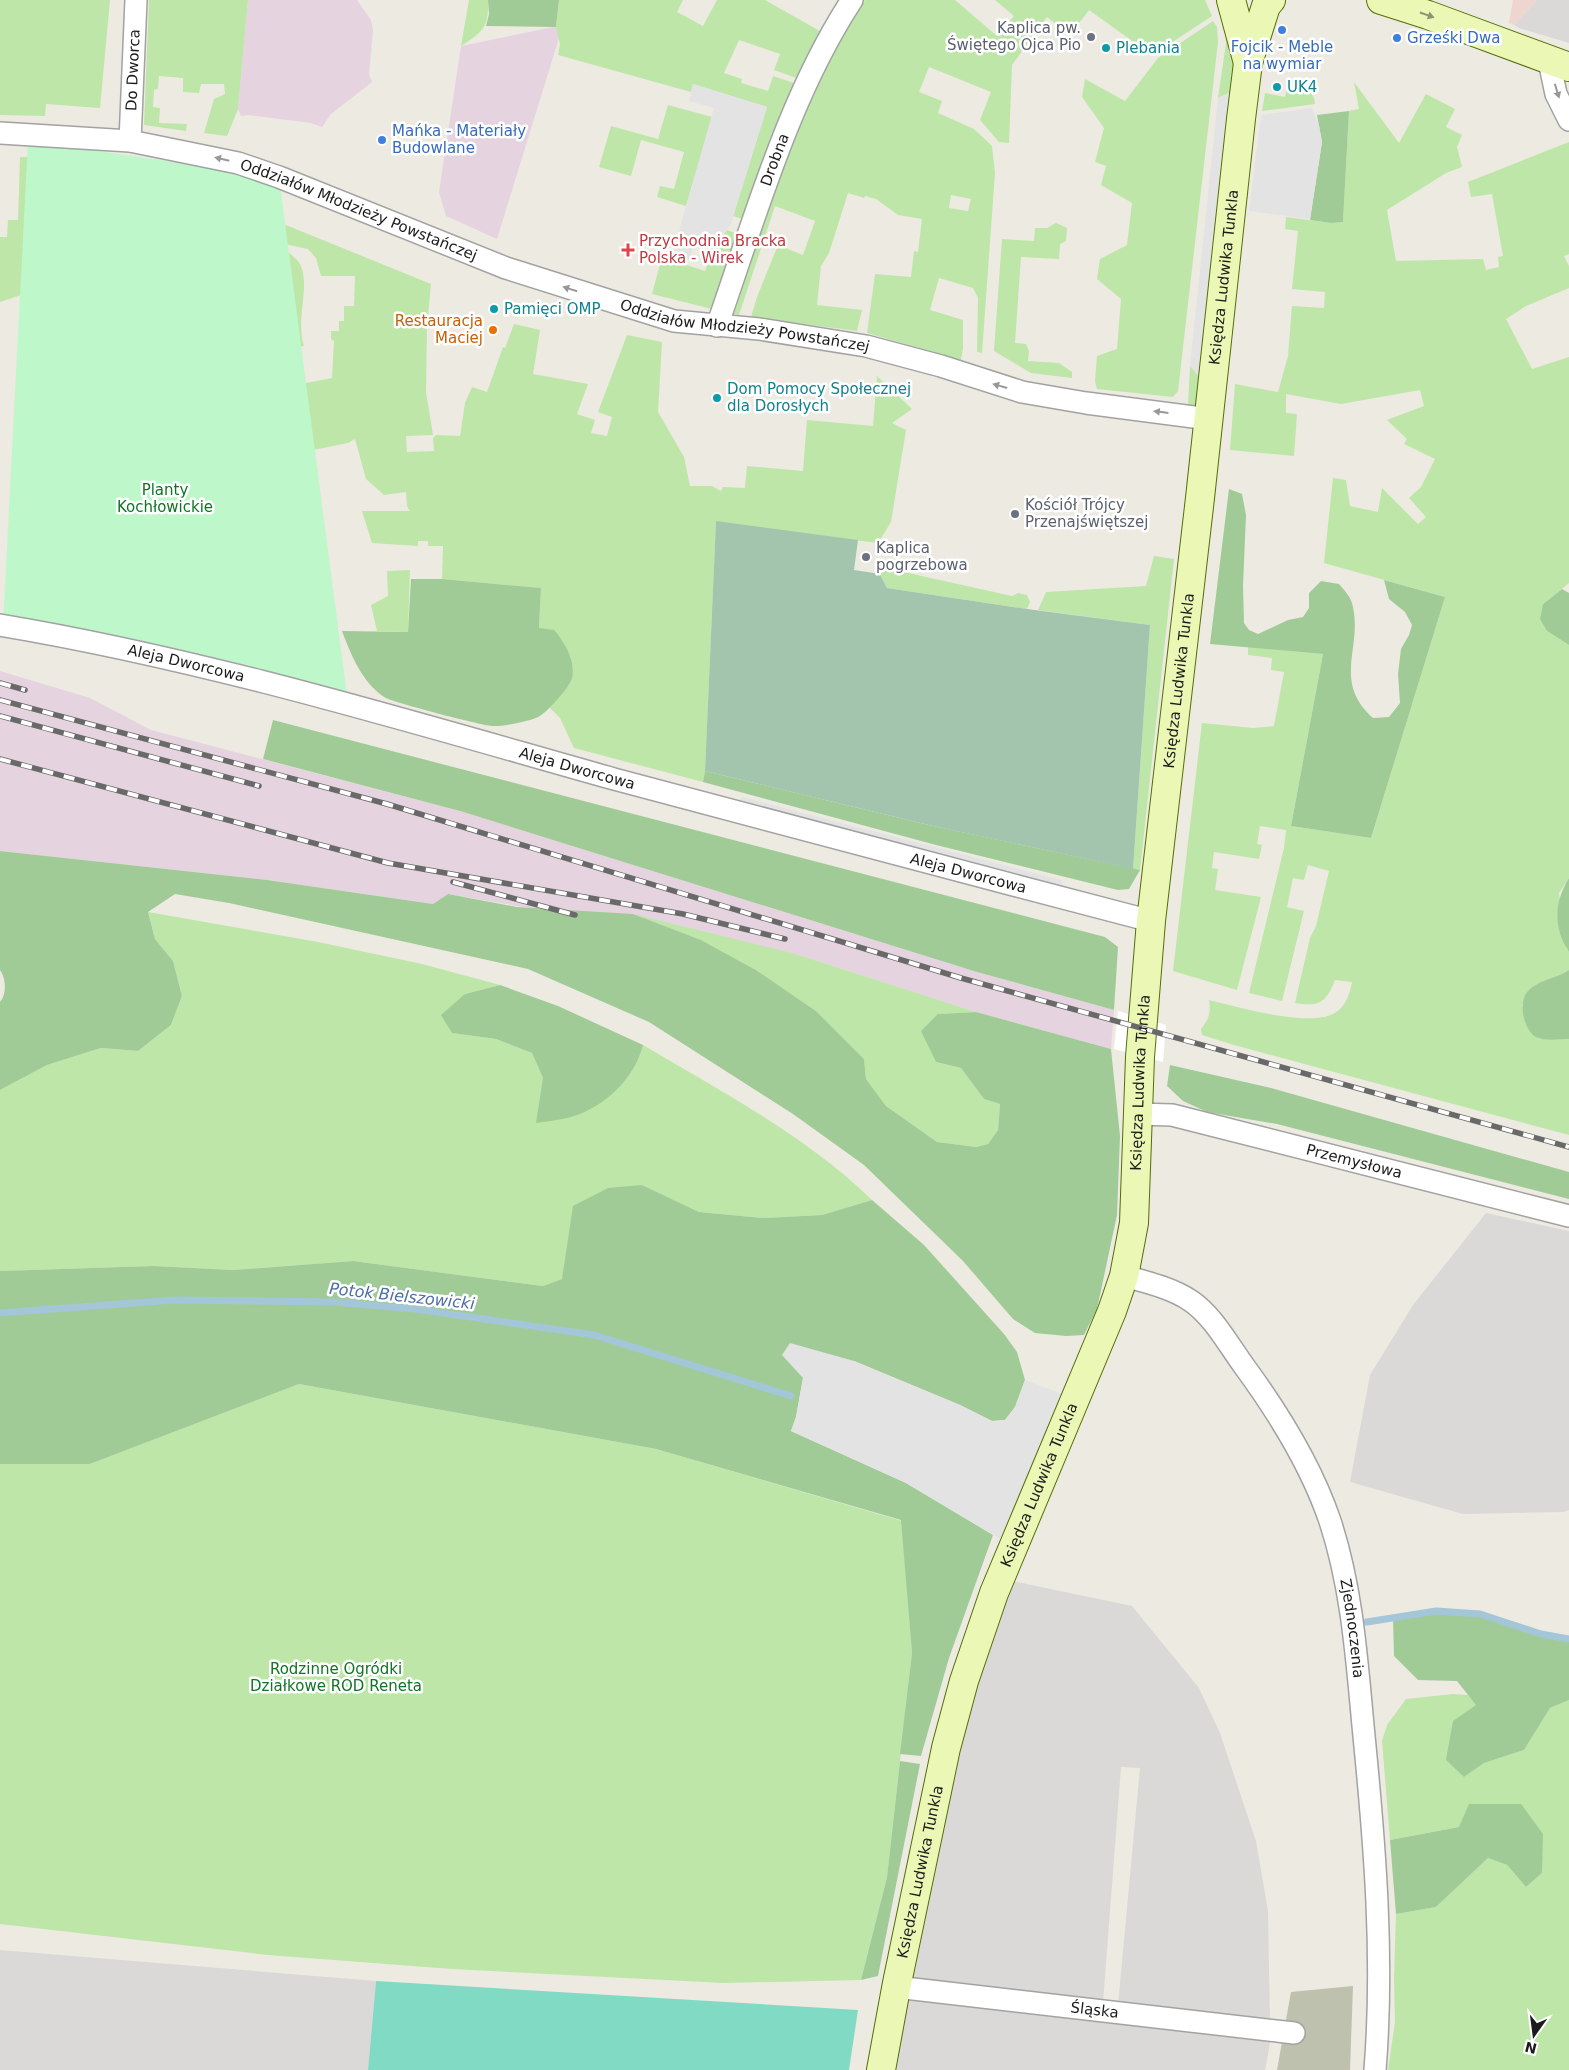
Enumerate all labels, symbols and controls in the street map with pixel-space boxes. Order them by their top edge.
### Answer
one-way arrow [1420,12,1435,19]
place label: Kaplica pw. Świętego Ojca Pio [947,19,1081,54]
marker: Fojcik - Meble na wymiar [1276,24,1288,36]
street label: Do Dworca [122,29,144,111]
place label: Grześki Dwa [1407,29,1500,47]
marker: Kaplica pw. Świętego Ojca Pio [1085,31,1097,43]
marker: Grześki Dwa [1391,32,1403,44]
place label: Fojcik - Meble na wymiar [1231,38,1333,73]
place label: Plebania [1116,39,1180,57]
marker: Plebania [1100,42,1112,54]
place label: UK4 [1287,78,1317,96]
marker: UK4 [1271,81,1283,93]
one-way arrow [1553,84,1561,99]
place label: Mańka - Materiały Budowlane [392,122,526,157]
street label: Drobna [757,131,793,189]
marker: Mańka - Materiały Budowlane [376,134,388,146]
one-way arrow [214,155,229,163]
street label: Oddziałów Młodzieży Powstańczej [238,155,480,265]
street label: Księdza Ludwika Tunkla [1205,188,1242,366]
place label: Przychodnia Bracka Polska - Wirek [639,232,786,267]
marker: Przychodnia Bracka Polska - Wirek [621,243,635,257]
one-way arrow [563,285,578,292]
street label: Oddziałów Młodzieży Powstańczej [618,296,872,356]
place label: Pamięci OMP [504,300,601,318]
marker: Pamięci OMP [488,303,500,315]
place label: Restauracja Maciej [395,312,483,347]
marker: Restauracja Maciej [487,324,499,336]
place label: Dom Pomocy Społecznej dla Dorosłych [727,380,911,415]
one-way arrow [993,382,1008,390]
marker: Dom Pomocy Społecznej dla Dorosłych [711,392,723,404]
one-way arrow [1152,408,1168,416]
park label: Planty Kochłowickie [117,481,213,516]
place label: Kościół Trójcy Przenajświętszej [1025,496,1148,531]
marker: Kościół Trójcy Przenajświętszej [1009,508,1021,520]
place label: Kaplica pogrzebowa [876,539,968,574]
marker: Kaplica pogrzebowa [860,551,872,563]
street label: Księdza Ludwika Tunkla [1160,592,1198,769]
street label: Aleja Dworcowa [126,641,246,686]
street label: Aleja Dworcowa [517,744,637,793]
street label: Aleja Dworcowa [908,849,1028,897]
street label: Księdza Ludwika Tunkla [1127,994,1154,1171]
street label: Przemysłowa [1304,1141,1404,1182]
water label: Potok Bielszowicki [328,1279,476,1313]
street label: Księdza Ludwika Tunkla [997,1400,1082,1570]
street label: Zjednoczenia [1336,1577,1368,1679]
park label: Rodzinne Ogródki Działkowe ROD Reneta [250,1660,422,1695]
street label: Księdza Ludwika Tunkla [893,1784,947,1960]
street label: Śląska [1070,1997,1120,2022]
north arrow [1509,2010,1559,2060]
text: N [1523,2038,1538,2057]

